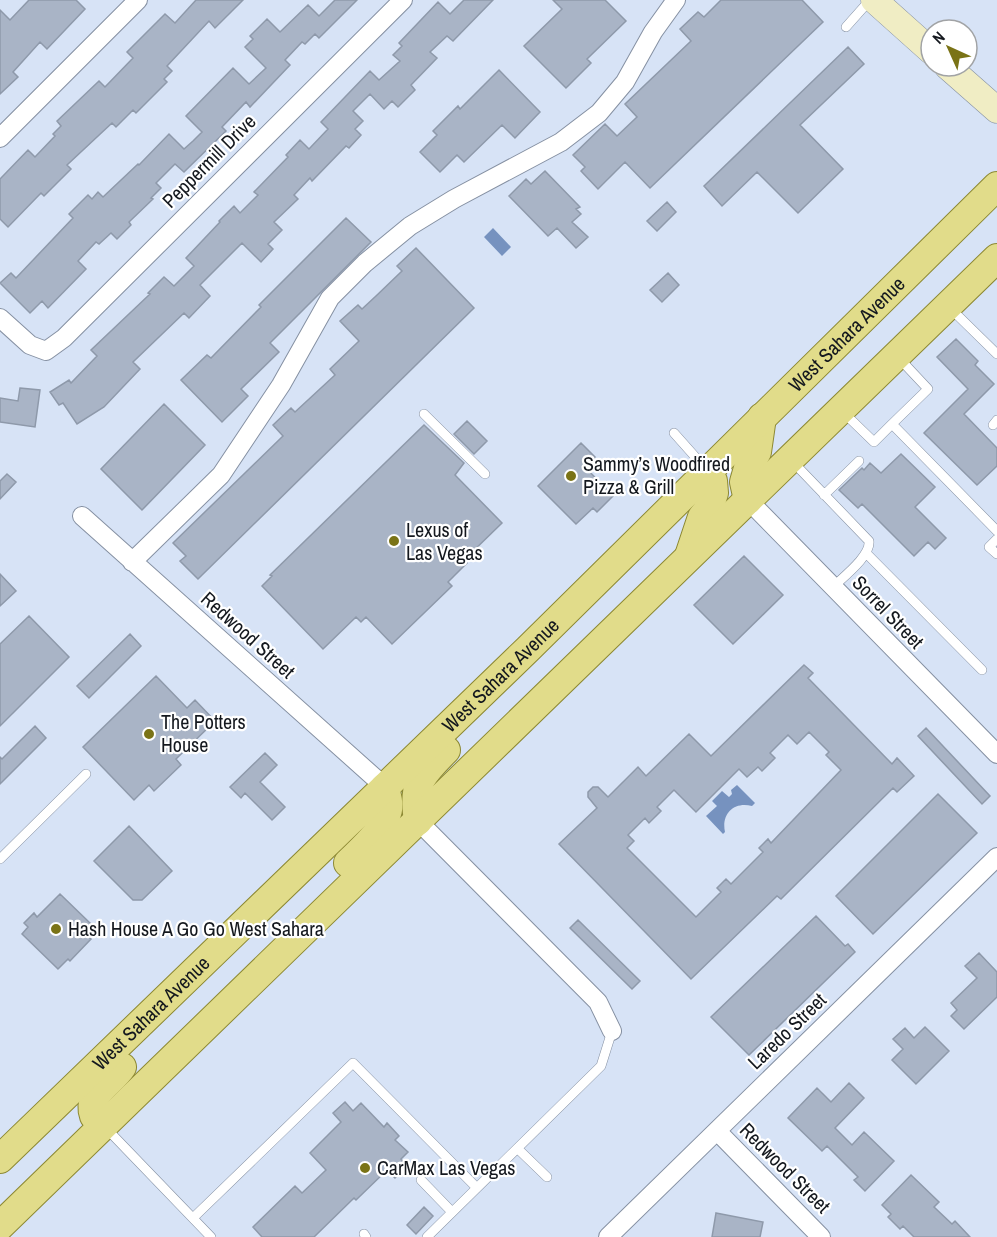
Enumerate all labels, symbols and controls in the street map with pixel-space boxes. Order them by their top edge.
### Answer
north arrow [919,18,979,78]
text: N [927,26,950,49]
street label: Peppermill Drive [156,108,261,213]
street label: West Sahara Avenue [782,270,911,398]
place label: Sammy’s Woodfired Pizza & Grill [583,450,730,500]
marker: Sammy’s Woodfired Pizza & Grill [564,469,578,483]
place label: Lexus of Las Vegas [406,516,483,566]
marker: Lexus of Las Vegas [387,534,401,548]
street label: Sorrel Street [847,569,930,654]
street label: Redwood Street [196,585,301,684]
street label: West Sahara Avenue [436,612,565,738]
place label: The Potters House [161,708,246,758]
marker: The Potters House [142,727,156,741]
place label: Hash House A Go Go West Sahara [68,915,324,942]
marker: Hash House A Go Go West Sahara [49,922,63,936]
street label: West Sahara Avenue [86,950,215,1076]
street label: Laredo Street [742,986,832,1075]
street label: Redwood Street [734,1117,837,1219]
place label: CarMax Las Vegas [377,1154,516,1181]
marker: CarMax Las Vegas [358,1161,372,1175]

